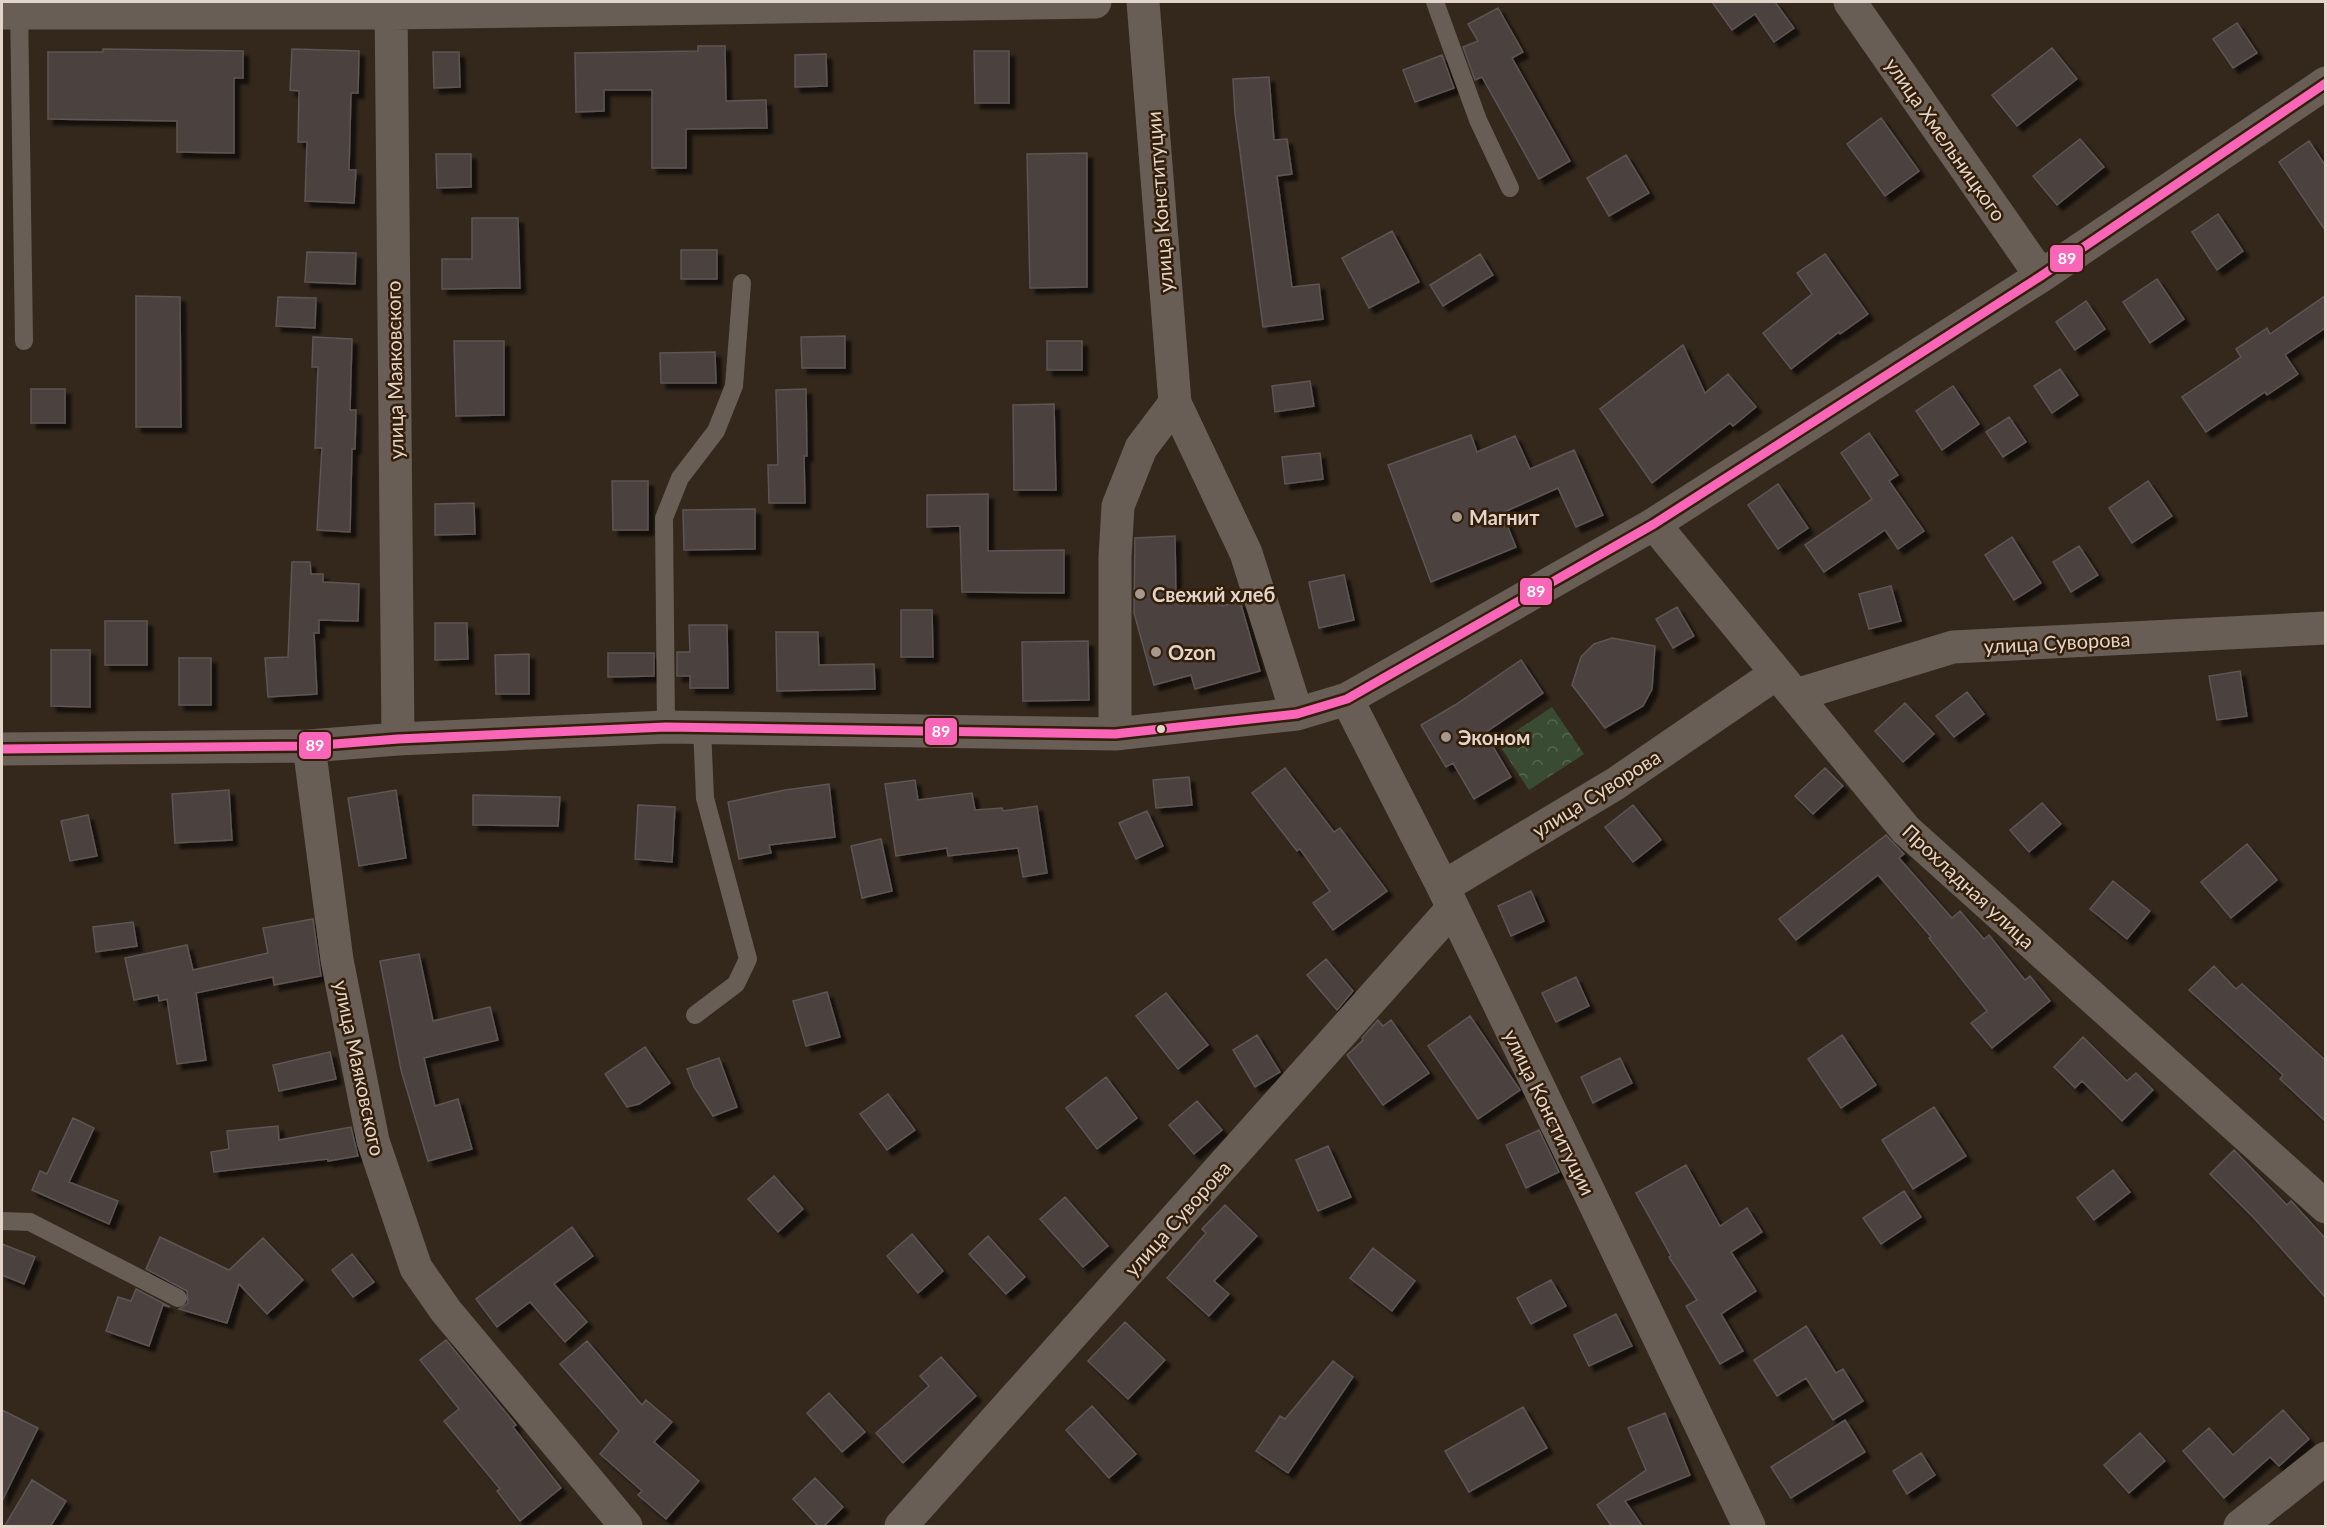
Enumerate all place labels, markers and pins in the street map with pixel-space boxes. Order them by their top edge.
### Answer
place label: Магнит [1469,505,1540,529]
marker: Магнит [1450,510,1464,524]
place label: Свежий хлеб [1152,582,1275,606]
marker: Свежий хлеб [1133,587,1147,601]
place label: Ozon [1168,640,1216,664]
marker: Ozon [1149,645,1163,659]
unlabelled marker [1155,723,1167,735]
place label: Эконом [1458,725,1530,749]
marker: Эконом [1439,730,1453,744]

